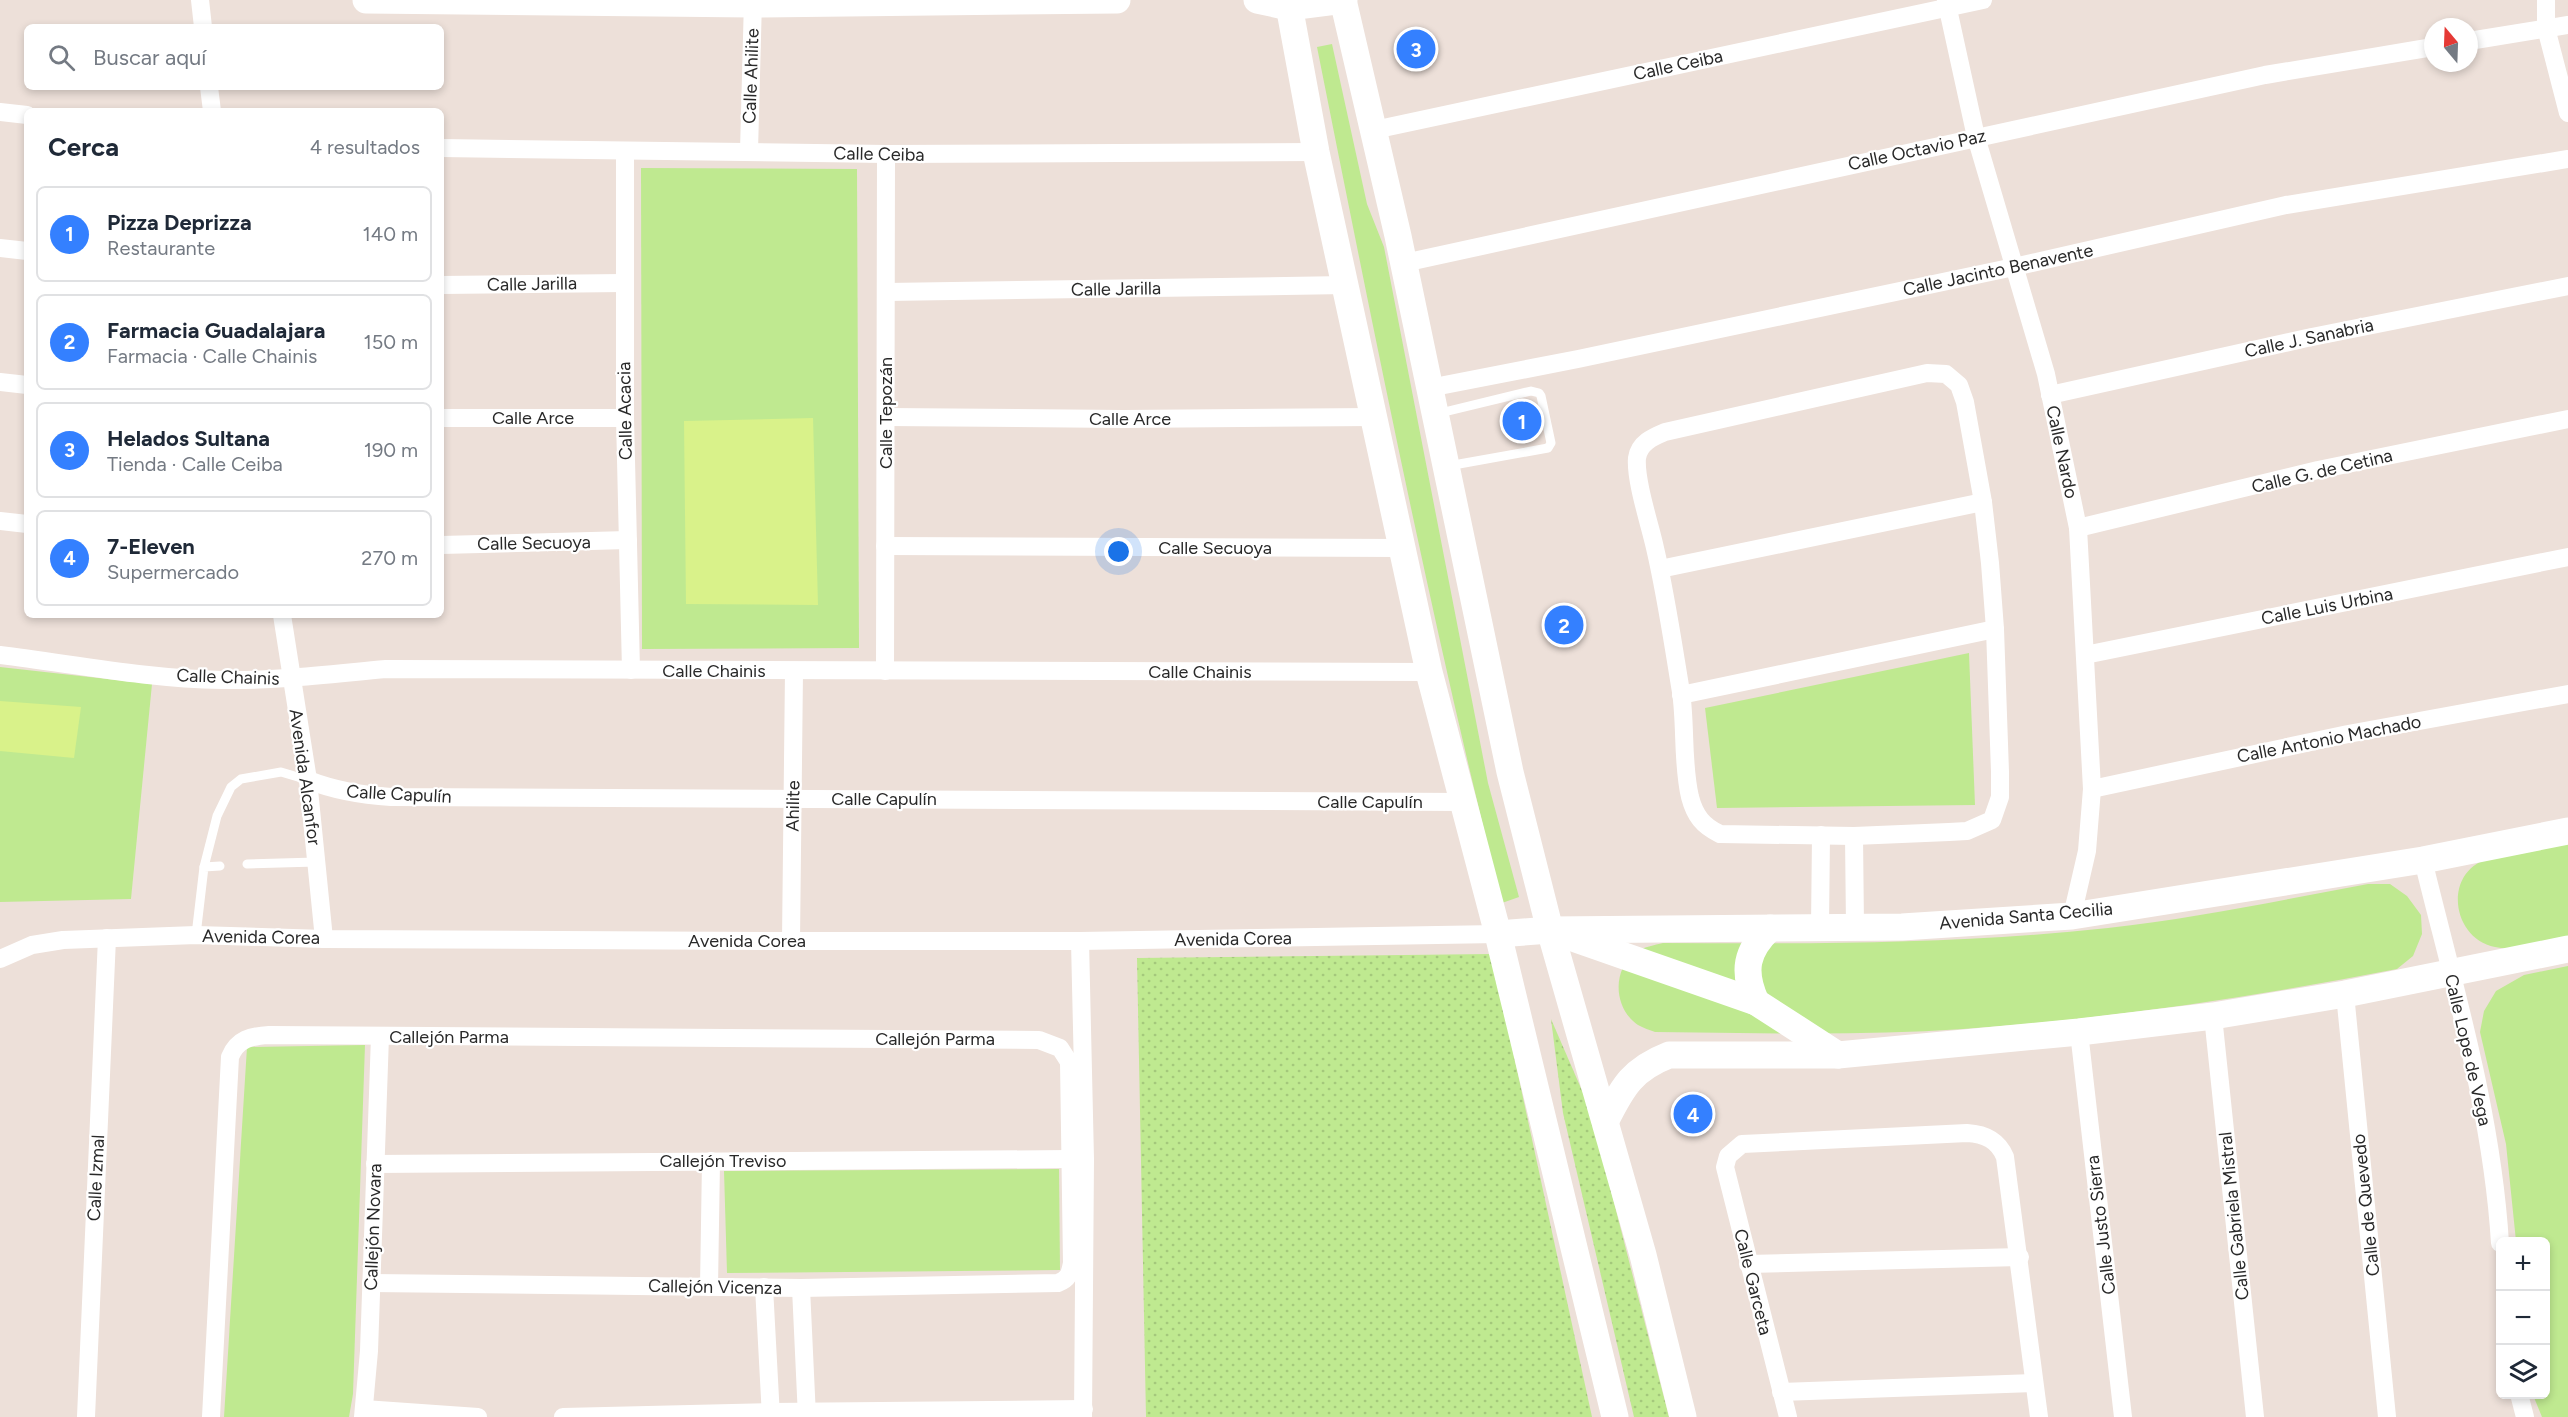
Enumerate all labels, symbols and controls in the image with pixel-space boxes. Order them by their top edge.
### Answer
north arrow [2424,18,2478,72]
search box [24,24,444,90]
pin: 3 [1396,26,1436,72]
street label: Calle Ahilite [738,28,764,124]
icon: search [45,41,78,74]
text: Buscar aquí [93,44,206,71]
street label: Calle Ceiba [1631,45,1725,85]
street label: Calle Octavio Paz [1846,125,1988,175]
text: Cerca [48,131,119,163]
text: 4 resultados [310,135,420,159]
street label: Calle Ceiba [833,142,925,166]
text: Pizza Deprizza [107,209,252,236]
text: 1 [65,222,74,246]
text: 140 m [363,222,418,246]
text: Restaurante [107,236,215,260]
street label: Calle Jacinto Benavente [1901,239,2095,301]
street label: Calle Jarilla [487,272,577,296]
street label: Calle Jarilla [1071,277,1161,301]
street label: Calle J. Sanabria [2243,314,2375,362]
text: Farmacia Guadalajara [107,317,325,344]
text: 2 [64,330,75,354]
text: 150 m [363,330,418,354]
text: Farmacia · Calle Chainis [107,344,317,368]
street label: Calle Tepozán [875,357,897,469]
street label: Calle Acacia [613,362,637,460]
pin: 1 [1502,398,1541,444]
street label: Calle Nardo [2041,403,2083,501]
street label: Calle Arce [492,407,574,429]
street label: Calle Arce [1089,408,1171,430]
text: Helados Sultana [107,425,270,452]
text: 3 [64,438,75,462]
text: 190 m [364,438,418,462]
street label: Calle G. de Cetina [2249,444,2395,498]
text: Tienda · Calle Ceiba [107,452,283,476]
street label: Calle Secuoya [477,531,591,555]
text: 7-Eleven [107,533,195,560]
your location [1104,537,1133,566]
street label: Calle Secuoya [1158,537,1272,559]
text: 4 [63,546,76,570]
text: 270 m [361,546,418,570]
text: Supermercado [107,560,239,584]
street label: Calle Luis Urbina [2259,582,2395,630]
pin: 2 [1544,602,1584,648]
street label: Calle Chainis [662,660,766,682]
street label: Calle Chainis [1148,661,1252,683]
street label: Calle Chainis [176,664,280,690]
street label: Avenida Alcanfor [285,707,325,847]
street label: Calle Antonio Machado [2235,710,2423,768]
street label: Calle Capulín [346,780,452,808]
street label: Ahilite [782,780,804,832]
street label: Calle Capulín [831,788,937,810]
street label: Calle Capulín [1317,791,1423,813]
street label: Avenida Santa Cecilia [1938,897,2114,935]
street label: Avenida Corea [202,925,320,949]
street label: Avenida Corea [1174,927,1292,951]
street label: Avenida Corea [688,930,806,952]
street label: Calle Lope de Vega [2440,972,2496,1128]
street label: Callejón Parma [389,1026,509,1048]
street label: Callejón Parma [875,1028,995,1050]
pin: 4 [1674,1092,1712,1136]
street label: Calle Gabriela Mistral [2214,1131,2254,1301]
street label: Calle de Quevedo [2348,1133,2384,1277]
street label: Calle Izmal [83,1134,109,1222]
street label: Callejón Treviso [660,1150,786,1172]
street label: Calle Justo Sierra [2082,1154,2120,1296]
street label: Callejón Novara [360,1163,386,1291]
street label: Calle Garceta [1729,1227,1777,1337]
map controls [2496,1237,2550,1399]
button: + [2496,1237,2550,1291]
street label: Callejón Vicenza [648,1275,782,1299]
button: − [2496,1291,2550,1345]
button: layers [2496,1345,2550,1399]

